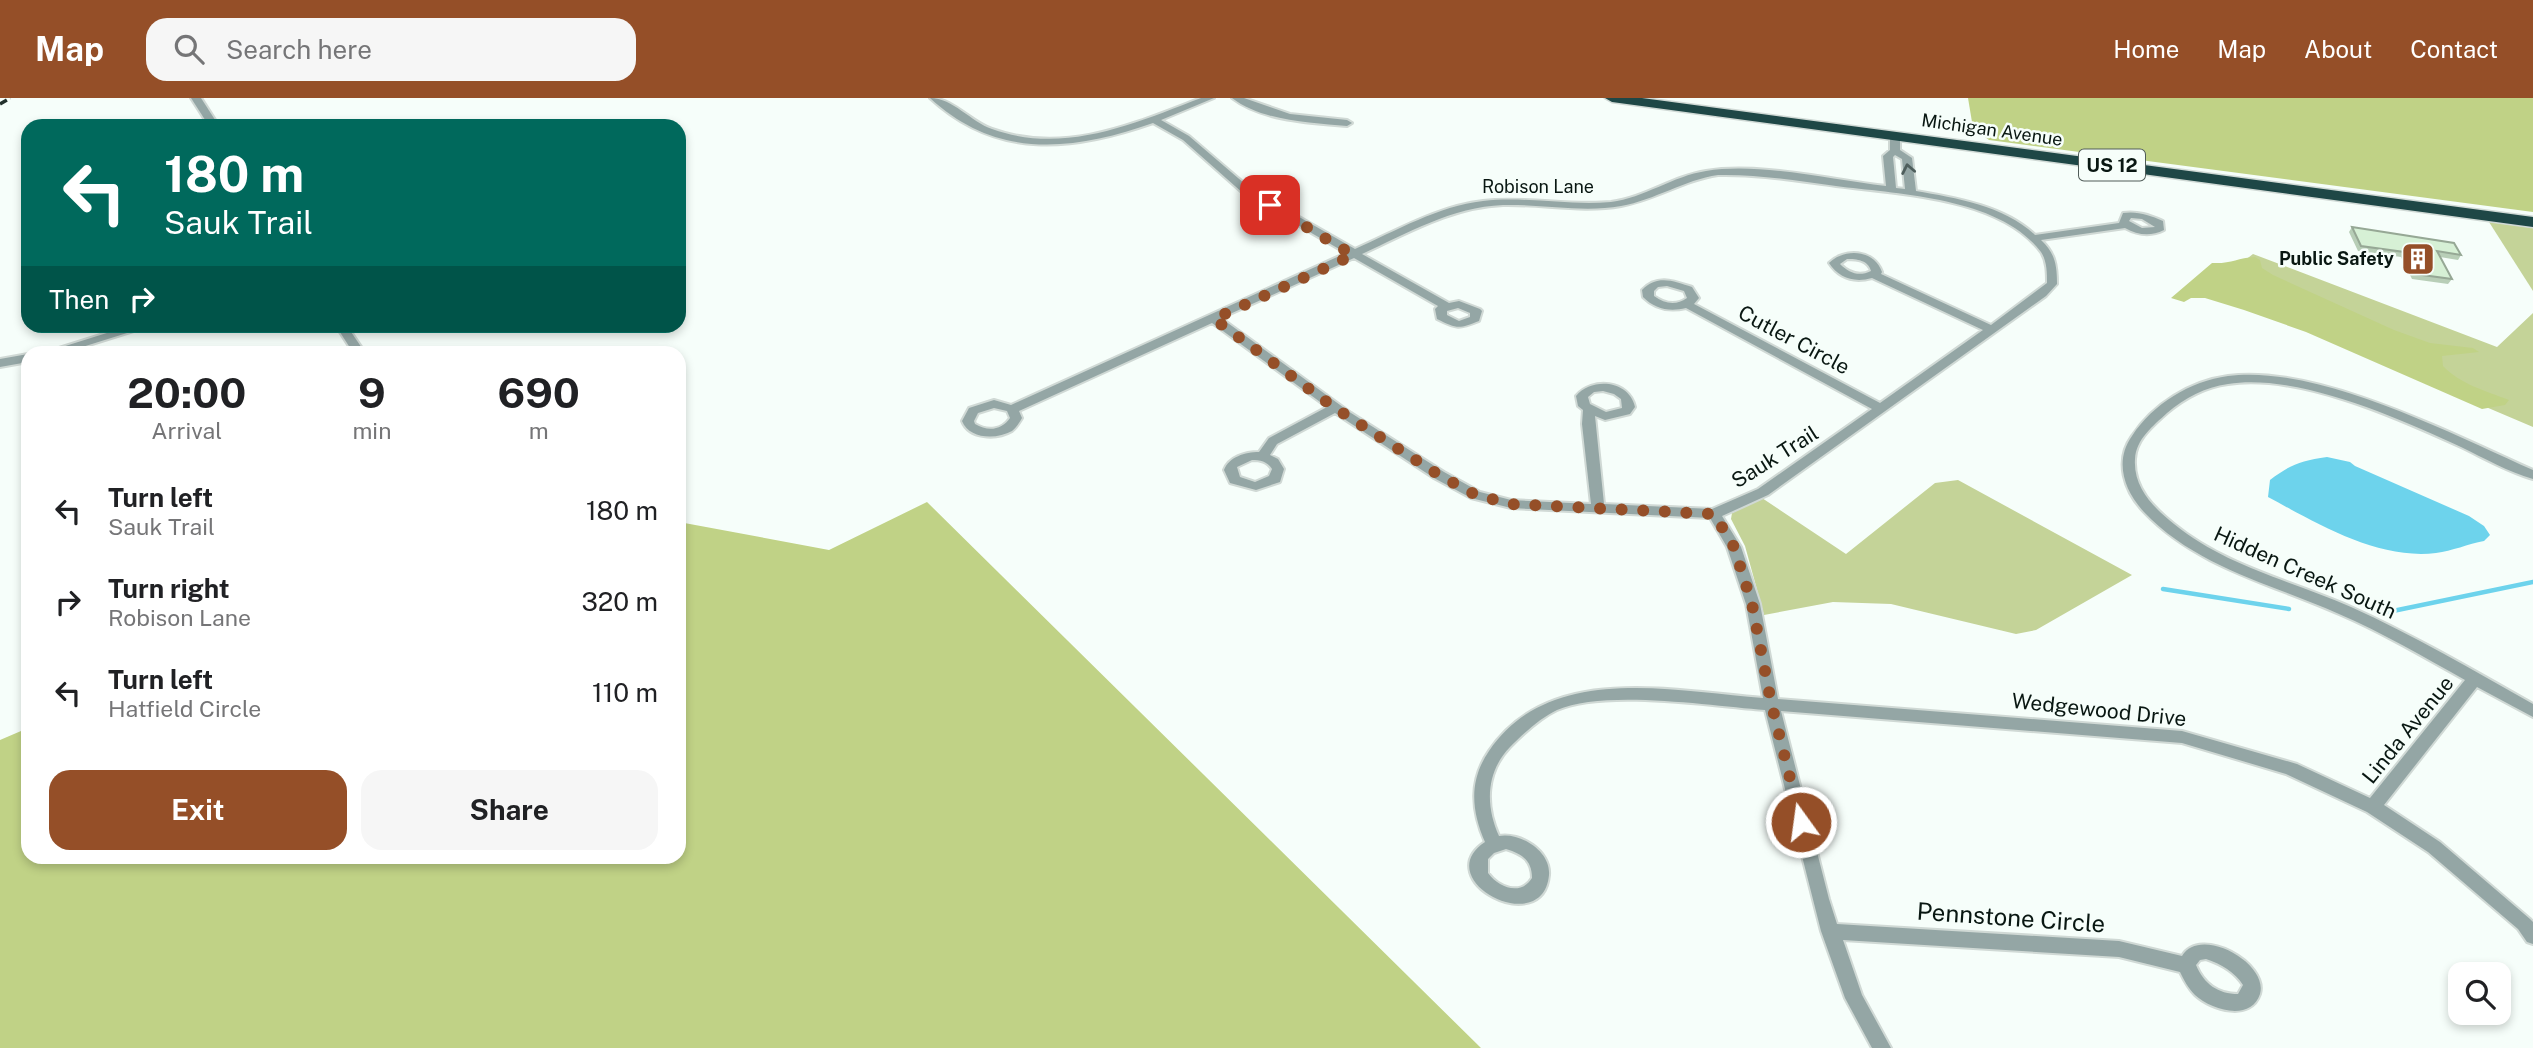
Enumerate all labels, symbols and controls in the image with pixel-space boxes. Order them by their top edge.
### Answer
search box [146,18,636,81]
text: Map [35,30,104,68]
icon: search [170,30,208,68]
text: Search here [226,34,372,65]
text: Home [2113,35,2179,63]
text: Map [2217,35,2266,63]
text: About [2304,35,2372,63]
text: Contact [2410,35,2498,63]
street label: Michigan Avenue [1920,109,2064,150]
text: 180 m [164,145,304,203]
icon: left [49,147,140,238]
road number: US 12 [2079,150,2145,180]
one-way arrow [1902,163,1917,175]
pin [1240,175,1300,235]
street label: Robison Lane [1482,176,1594,197]
icon: arrive [1251,186,1289,224]
text: Sauk Trail [164,204,313,241]
building icon: Public Safety [2399,240,2437,278]
place label: Public Safety [2279,248,2394,269]
icon: right [123,280,161,318]
text: Then [49,284,109,315]
street label: Cutler Circle [1734,300,1854,379]
text: 20:00 [127,368,246,417]
text: 9 [358,368,386,417]
text: 690 [498,368,580,417]
text: Arrival [151,417,222,444]
text: min [352,417,391,444]
text: m [529,417,549,444]
street label: Sauk Trail [1727,420,1823,493]
text: Turn left [108,482,213,513]
icon: left [49,492,87,530]
text: 180 m [586,495,658,526]
text: Sauk Trail [108,513,215,540]
street label: Hidden Creek South [2210,521,2400,624]
text: Turn right [108,573,230,604]
icon: right [49,583,87,621]
text: 320 m [581,586,658,617]
text: Robison Lane [108,604,251,631]
text: Turn left [108,664,213,695]
street label: Linda Avenue [2357,671,2459,788]
icon: left [49,674,87,712]
text: 110 m [592,677,658,708]
street label: Wedgewood Drive [2010,688,2188,731]
text: Hatfield Circle [108,695,261,722]
button: Exit [49,770,347,850]
button: Share [361,770,658,850]
position arrow [1764,785,1838,859]
street label: Pennstone Circle [1916,896,2106,938]
map controls [2448,962,2511,1025]
button: search [2448,962,2511,1025]

